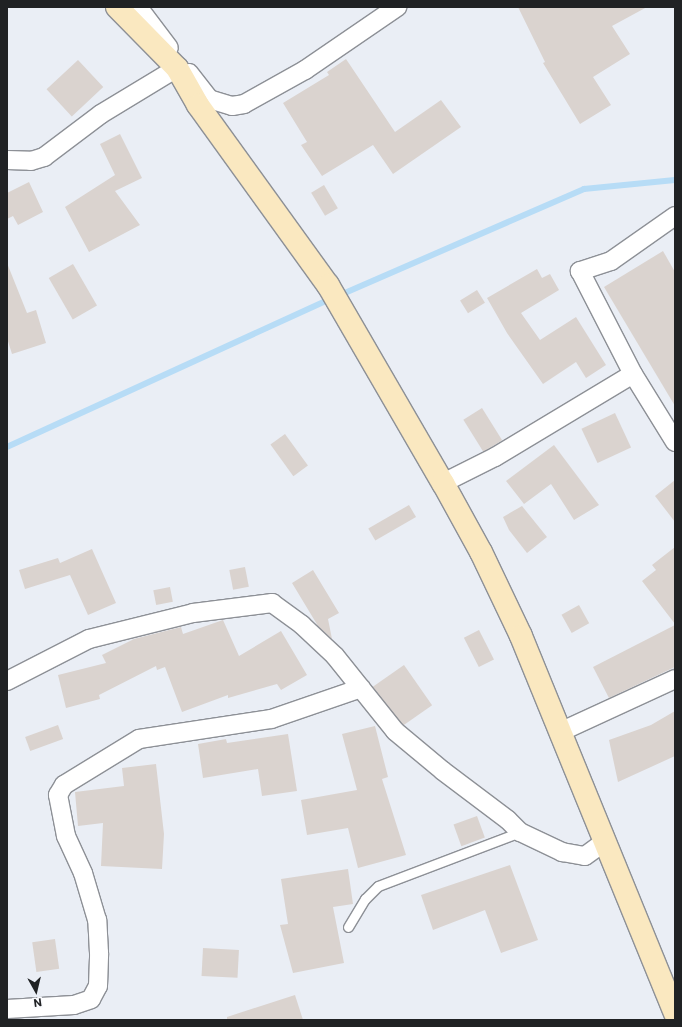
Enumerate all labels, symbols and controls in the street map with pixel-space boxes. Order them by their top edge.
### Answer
north arrow [16,971,56,1011]
text: N [33,996,43,1010]

